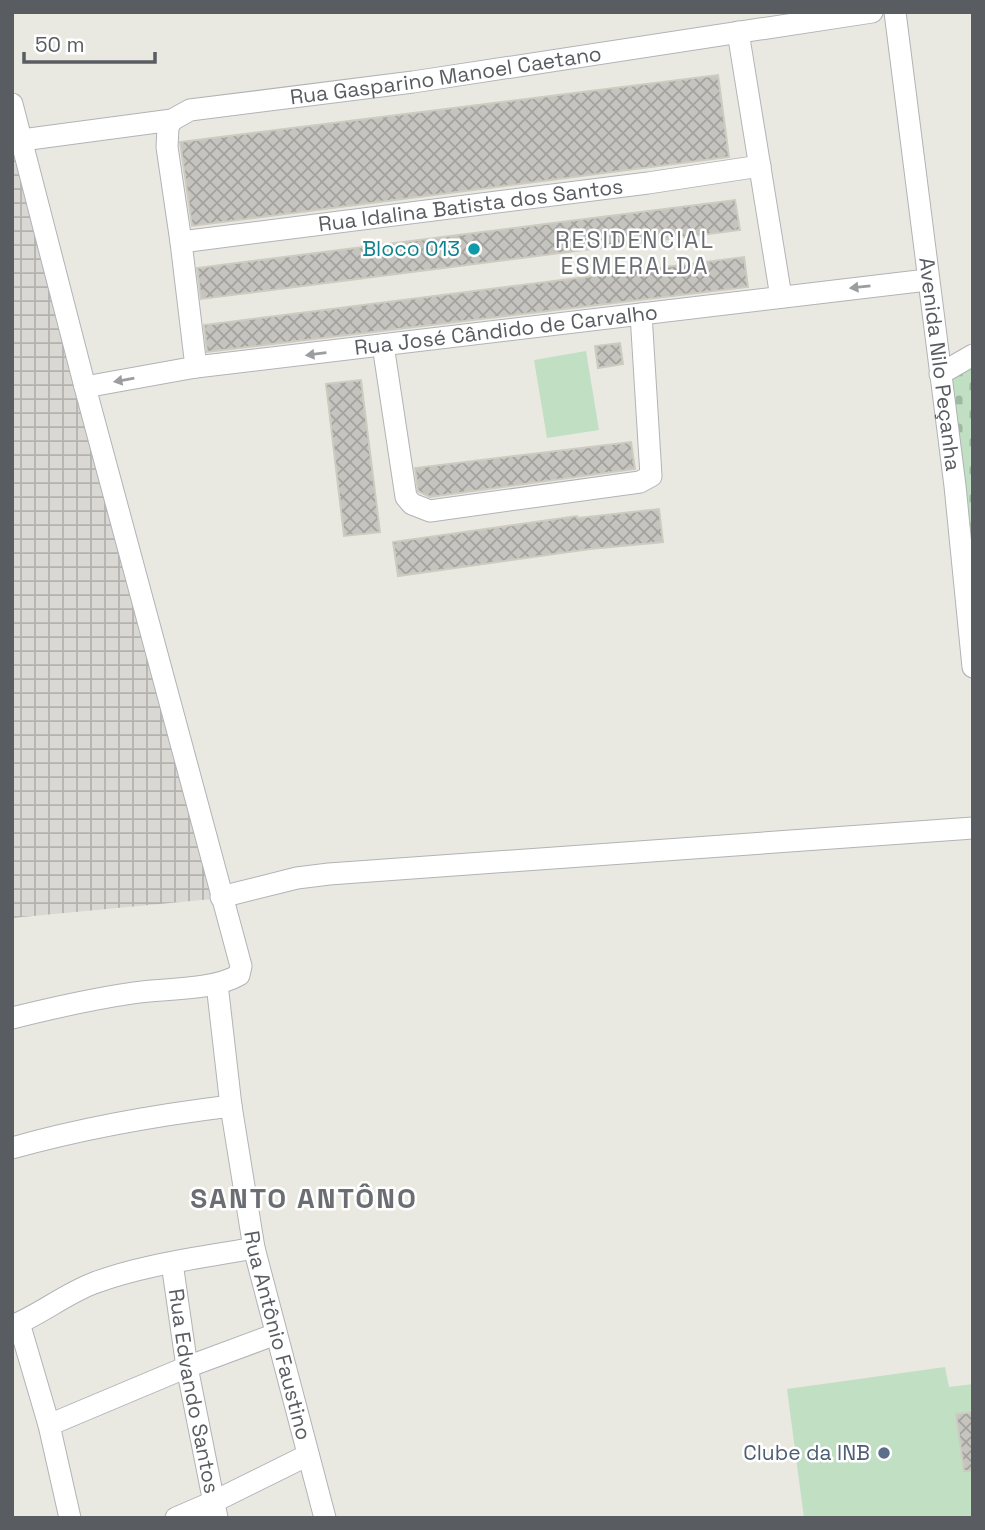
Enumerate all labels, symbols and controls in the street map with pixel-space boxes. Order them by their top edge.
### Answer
scale bar [24,21,156,65]
text: 50 m [35,31,85,58]
street label: Rua Gasparino Manoel Caetano [288,39,603,110]
street label: Rua Idalina Batista dos Santos [317,172,625,238]
district label: RESIDENCIAL ESMERALDA [555,225,715,281]
place label: Bloco 013 [362,235,460,262]
marker: Bloco 013 [466,241,482,257]
street label: Avenida Nilo Peçanha [913,256,967,473]
one-way arrow [848,282,870,293]
street label: Rua José Cândido de Carvalho [353,298,659,361]
one-way arrow [305,348,327,359]
one-way arrow [112,375,134,386]
district label: SANTO ANTÔNO [190,1180,418,1216]
street label: Rua Antônio Faustino [238,1229,318,1443]
street label: Rua Edvando Santos [163,1287,226,1496]
place label: Clube da INB [743,1439,870,1466]
marker: Clube da INB [876,1445,892,1461]

